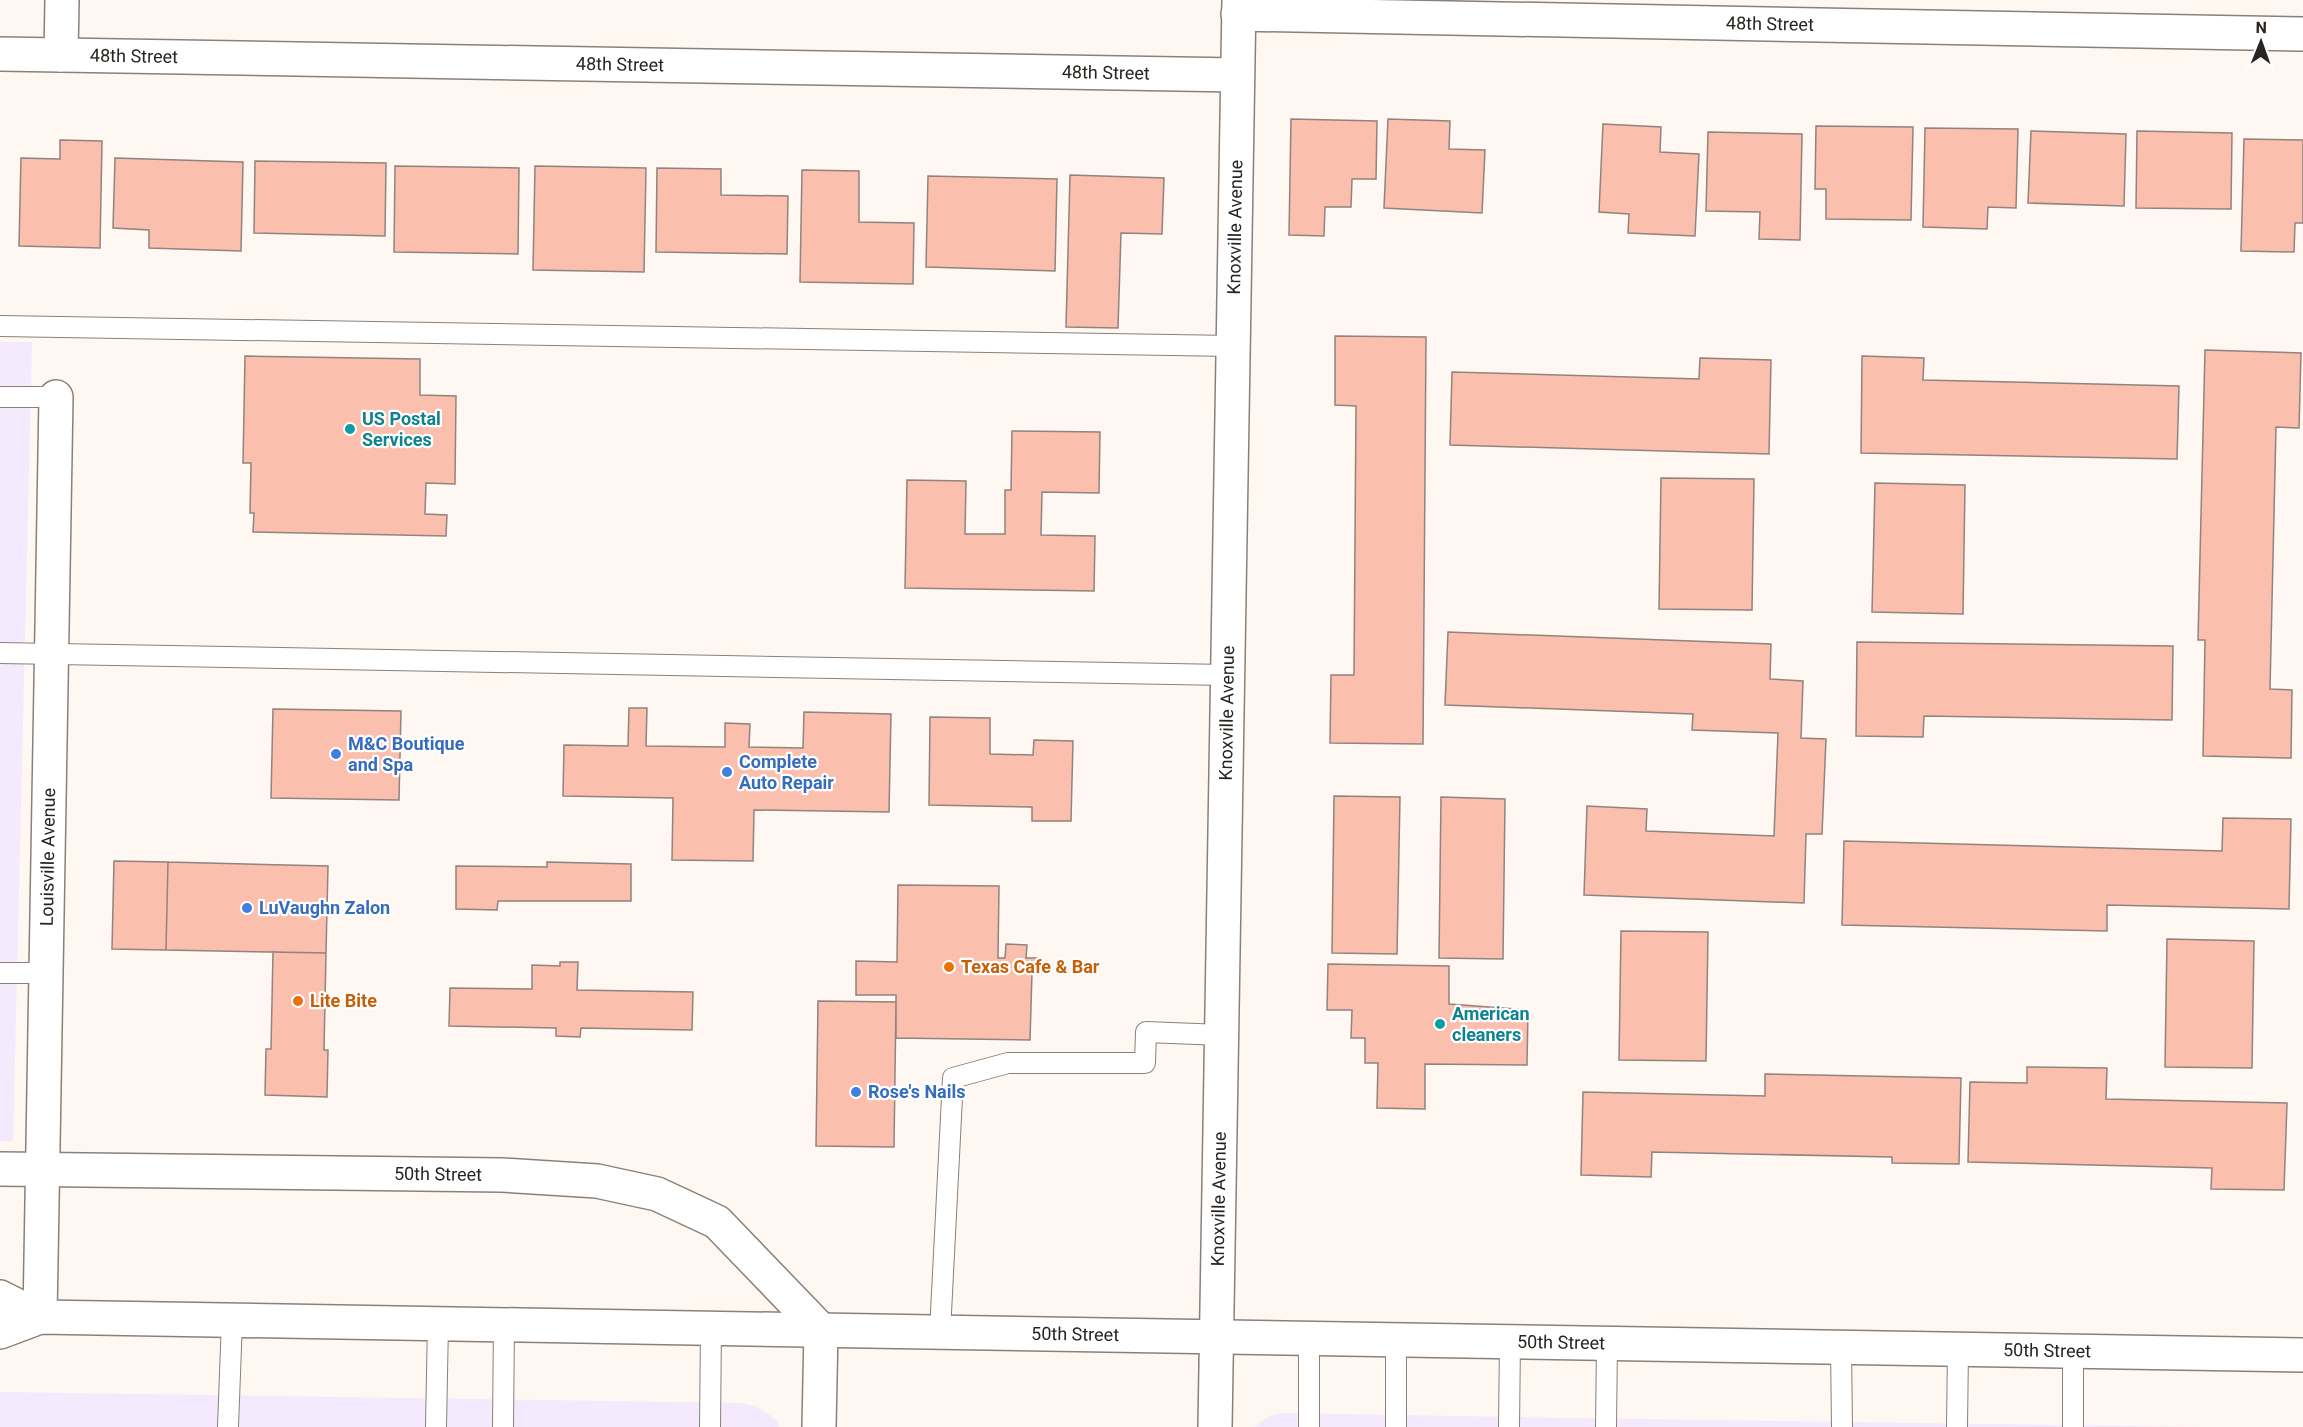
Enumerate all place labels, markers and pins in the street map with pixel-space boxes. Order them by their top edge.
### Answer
place label: US Postal Services [362,408,441,450]
marker: US Postal Services [343,422,357,436]
place label: M&C Boutique and Spa [348,733,465,775]
marker: M&C Boutique and Spa [329,747,343,761]
place label: Complete Auto Repair [739,751,834,793]
marker: Complete Auto Repair [720,765,734,779]
place label: LuVaughn Zalon [259,897,390,918]
marker: LuVaughn Zalon [240,901,254,915]
place label: Texas Cafe & Bar [961,956,1100,977]
marker: Texas Cafe & Bar [942,960,956,974]
place label: Lite Bite [310,990,377,1011]
marker: Lite Bite [291,994,305,1008]
place label: American cleaners [1452,1003,1530,1045]
marker: American cleaners [1433,1017,1447,1031]
place label: Rose's Nails [868,1081,966,1102]
marker: Rose's Nails [849,1085,863,1099]

